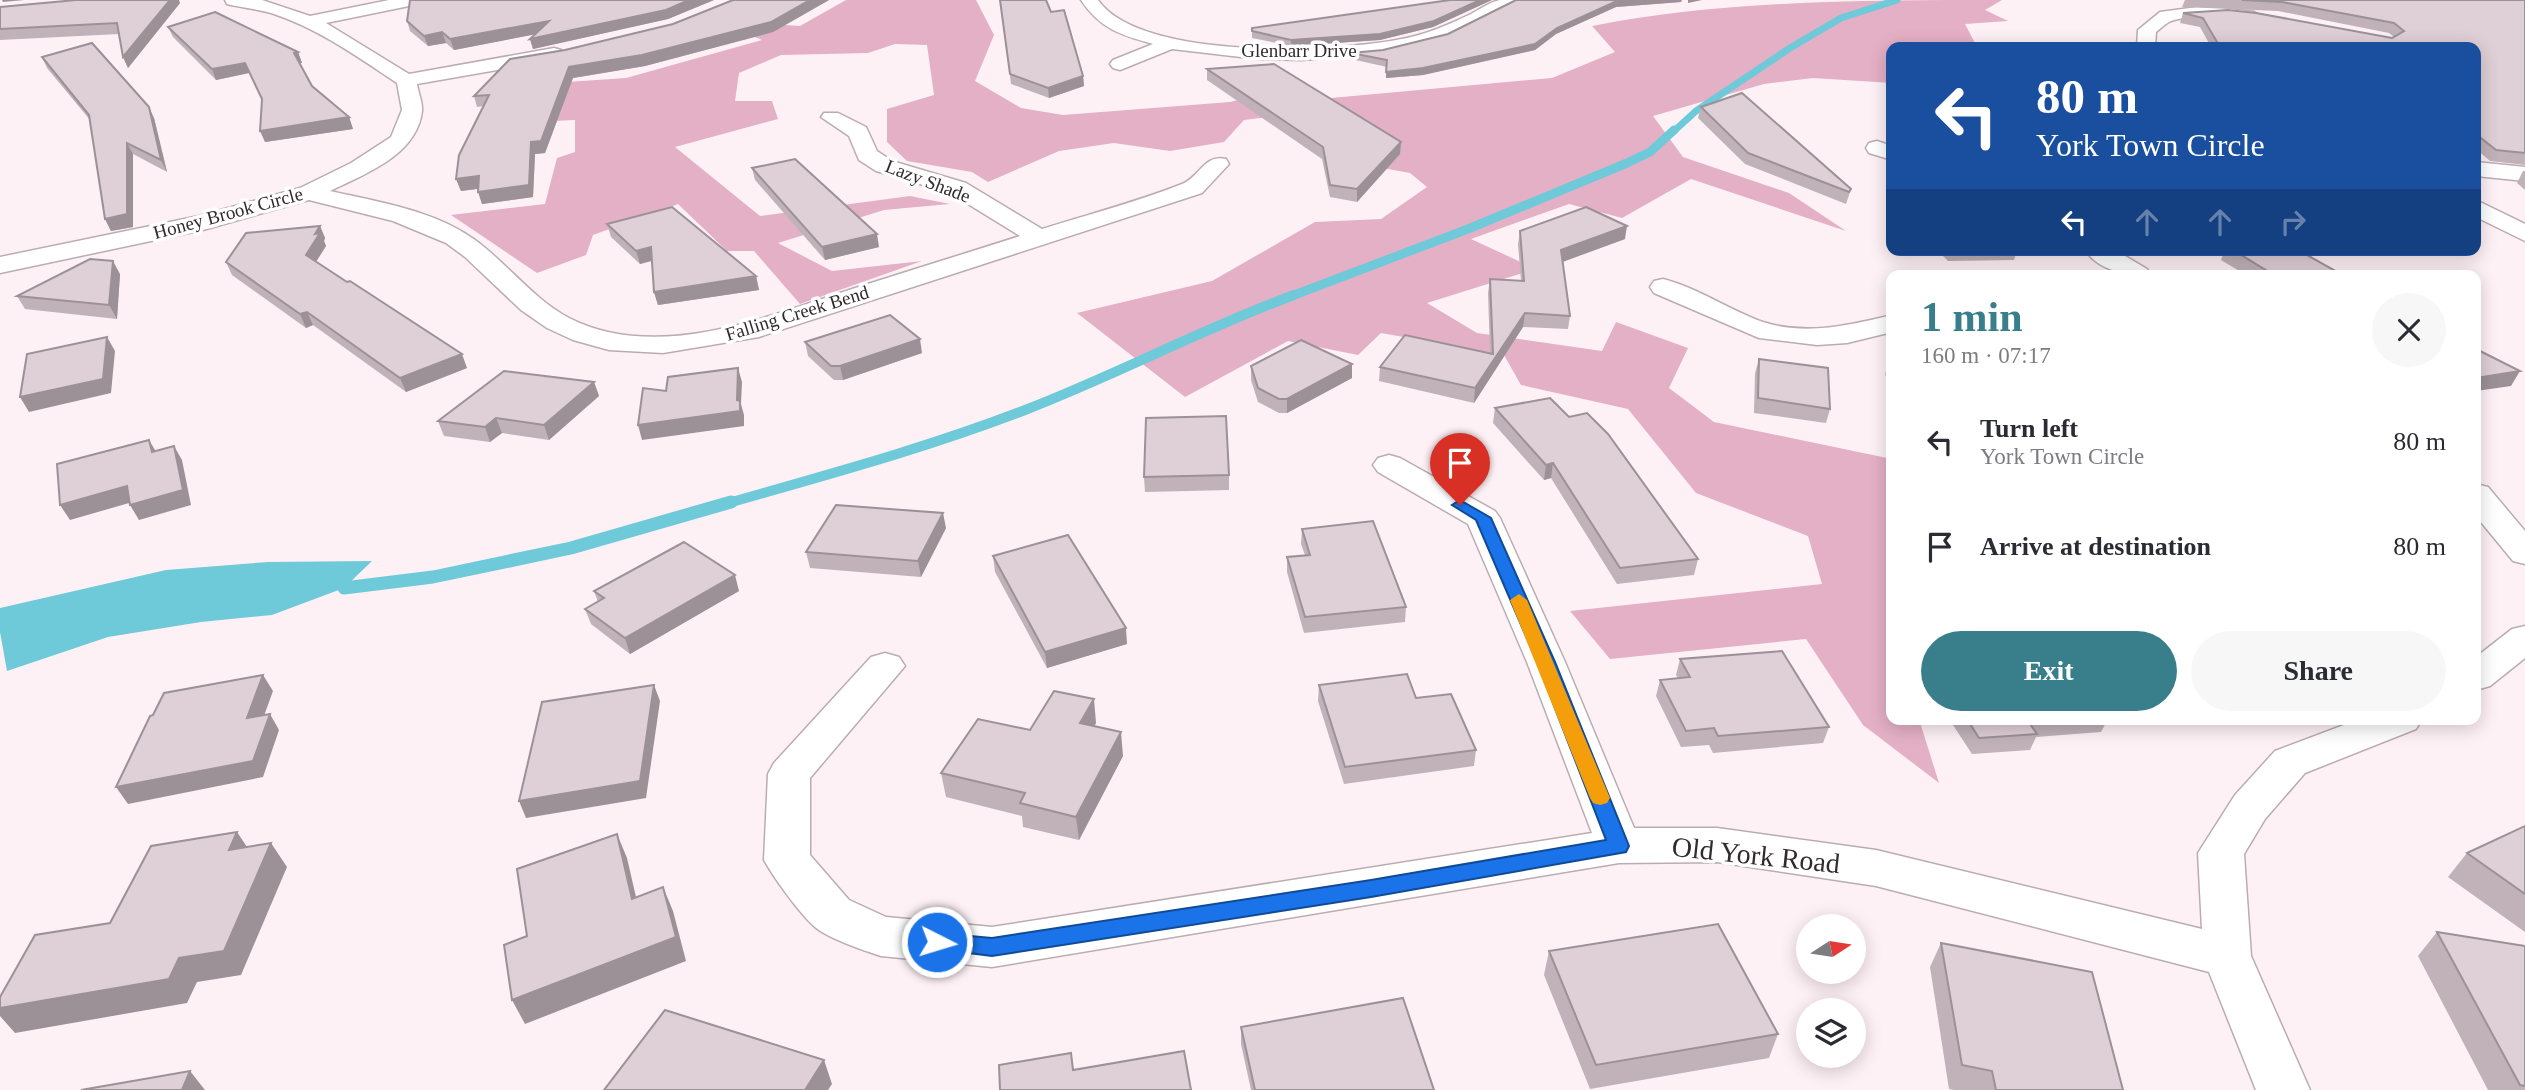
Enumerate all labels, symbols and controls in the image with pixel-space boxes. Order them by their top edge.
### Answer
street label: Glenbarr Drive [1241,40,1357,61]
text: 80 m [2036,69,2138,124]
icon: left [1921,70,2012,161]
text: York Town Circle [2036,127,2265,163]
street label: Lazy Shade [883,155,973,207]
street label: Honey Brook Circle [151,183,305,243]
icon: left [2055,203,2093,241]
icon: ahead [2128,203,2166,241]
icon: ahead [2201,203,2239,241]
icon: right [2274,203,2312,241]
street label: Falling Creek Bend [723,281,872,345]
button: close [2372,293,2446,367]
text: 1 min [1921,294,2023,340]
text: 160 m · 07:17 [1921,343,2051,368]
text: Turn left [1980,414,2078,443]
icon: left [1921,423,1959,461]
text: 80 m [2393,427,2446,456]
pin [1430,433,1490,505]
icon: arrive [1441,444,1479,482]
text: York Town Circle [1980,444,2144,469]
icon: arrive [1921,528,1959,566]
text: Arrive at destination [1980,532,2211,561]
text: 80 m [2393,532,2446,561]
button: Exit [1921,631,2177,711]
button: Share [2191,631,2446,711]
street label: Old York Road [1670,831,1842,879]
position arrow [900,905,974,979]
north arrow [1796,914,1866,984]
map controls [1796,914,1866,1068]
button: layers [1796,998,1866,1068]

